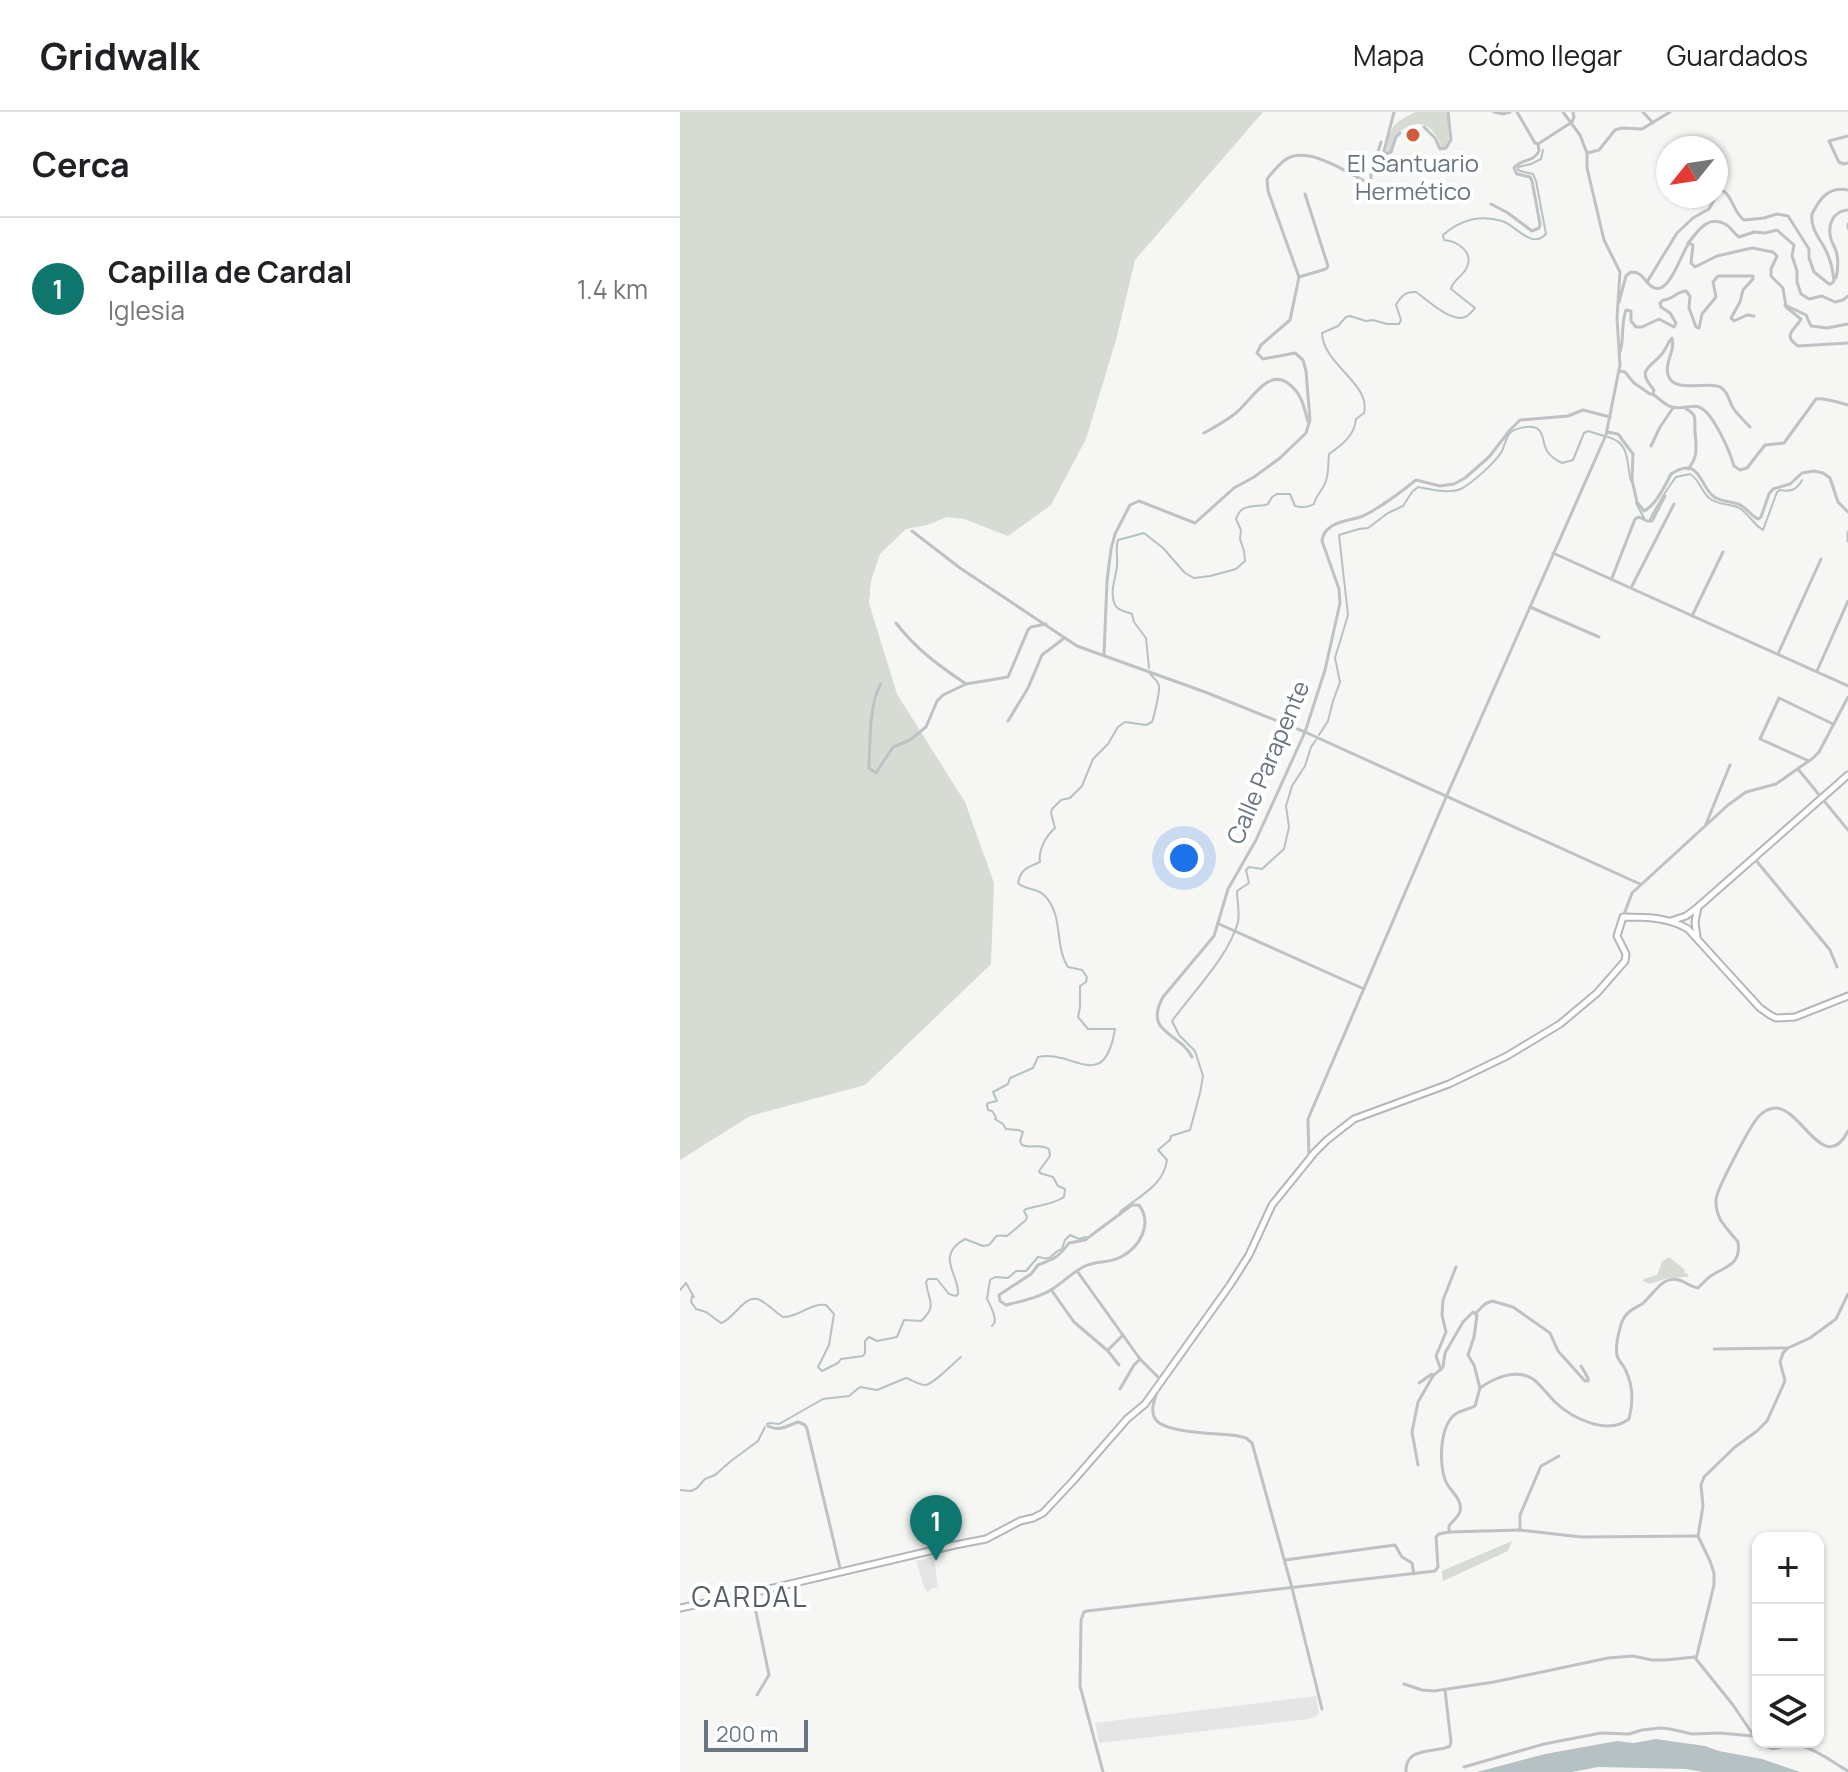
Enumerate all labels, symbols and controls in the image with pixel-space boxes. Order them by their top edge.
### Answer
text: Gridwalk [40,29,199,81]
text: Mapa [1353,36,1424,74]
text: Cómo llegar [1468,36,1622,74]
text: Guardados [1666,36,1808,74]
marker: El Santuario Hermético [1404,126,1422,144]
north arrow [1656,136,1728,208]
text: Cerca [32,141,130,187]
place label: El Santuario Hermético [1347,146,1479,207]
text: Capilla de Cardal [108,251,352,292]
text: 1 [52,271,64,307]
text: 1.4 km [577,271,648,307]
text: Iglesia [108,292,185,328]
street label: Calle Parapente [1218,675,1316,849]
your location [1164,838,1204,878]
pin: 1 [910,1495,962,1561]
map controls [1752,1532,1824,1748]
button: + [1752,1532,1824,1604]
district label: CARDAL [691,1577,809,1615]
button: − [1752,1604,1824,1676]
button: layers [1752,1676,1824,1748]
scale bar [704,1716,808,1752]
text: 200 m [716,1719,778,1749]

